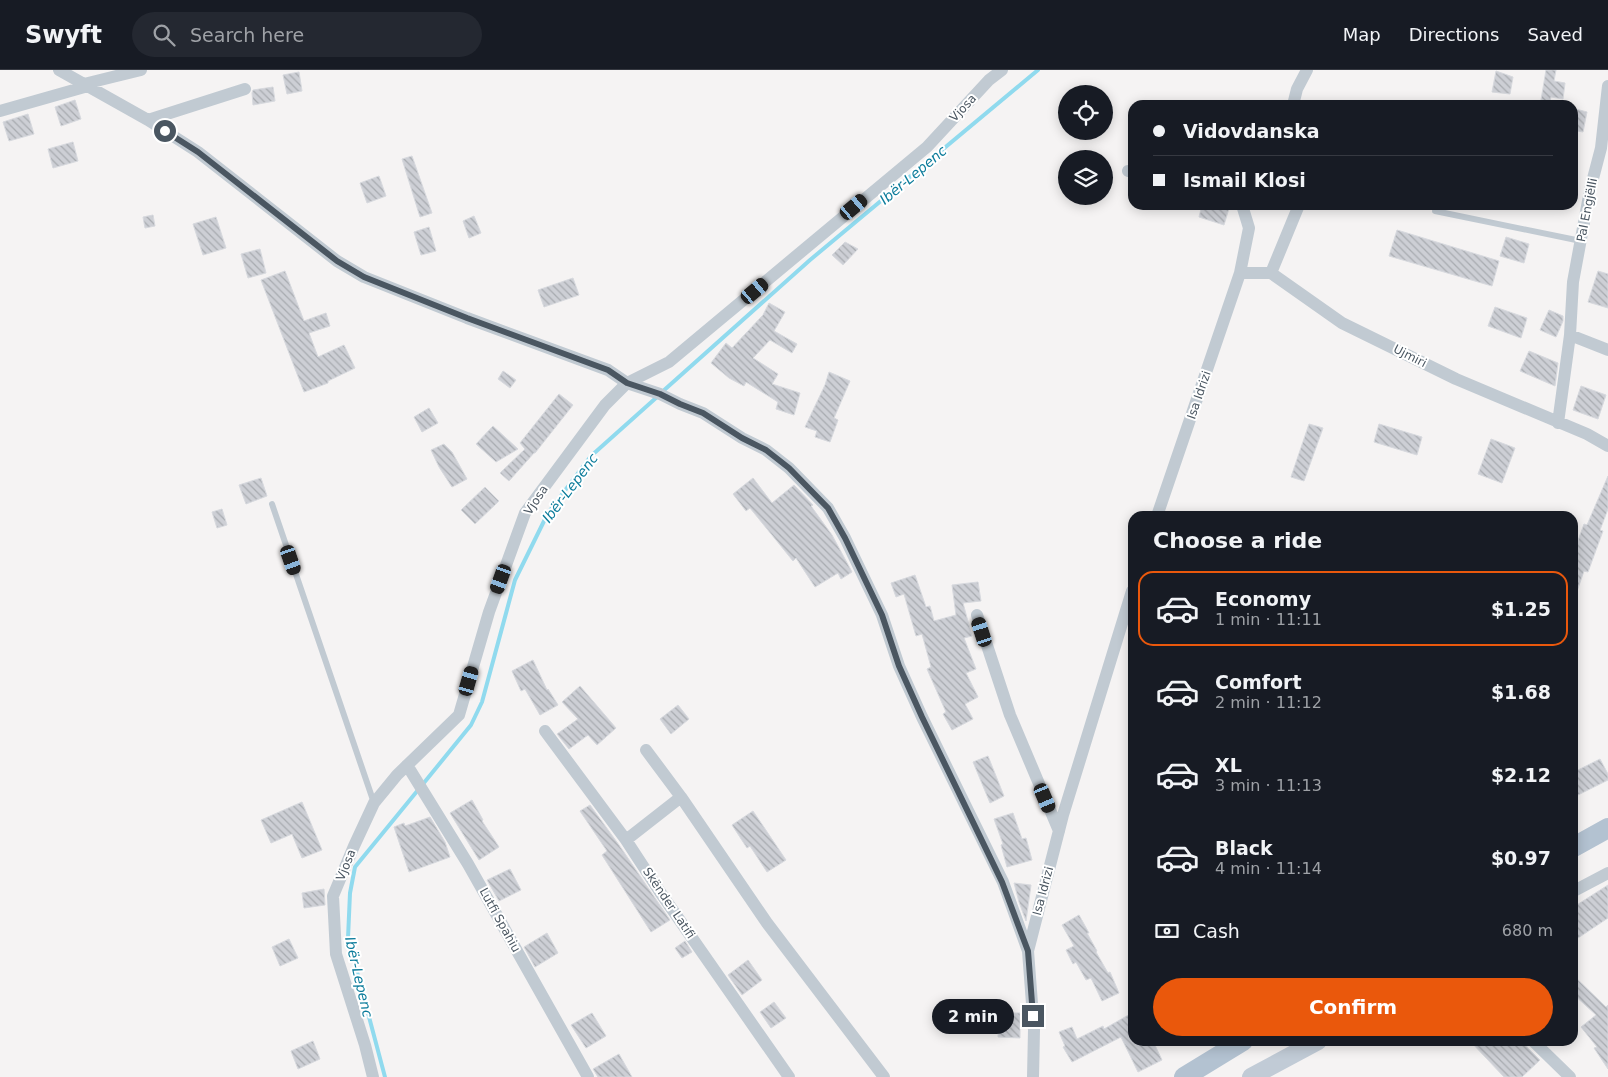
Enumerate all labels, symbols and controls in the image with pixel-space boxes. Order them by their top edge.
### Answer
search box [132,12,482,57]
text: Swyft [25,21,102,49]
icon: search [150,21,178,49]
text: Search here [190,24,304,46]
text: Map [1343,24,1381,45]
text: Directions [1409,24,1499,45]
text: Saved [1527,24,1583,45]
map controls [1058,85,1113,205]
button: locate [1058,85,1113,140]
street label: Vjosa [947,91,979,125]
route start [154,120,176,142]
text: Vidovdanska [1183,120,1320,142]
water label: Ibër-Lepenc [876,142,950,208]
button: layers [1058,150,1113,205]
text: Ismail Klosi [1183,169,1306,191]
street label: Pal Engjëlli [1574,177,1600,243]
car [837,192,870,222]
car [738,276,771,306]
street label: Ujmiri [1391,342,1429,370]
street label: Isa Idrizi [1184,369,1214,421]
water label: Ibër-Lepenc [539,450,601,526]
street label: Vjosa [521,483,551,517]
text: Choose a ride [1153,528,1322,553]
car [279,543,302,577]
car [488,562,513,596]
icon: car [1155,586,1200,631]
text: Economy [1215,588,1311,610]
text: $1.25 [1491,598,1551,620]
text: 1 min · 11:11 [1215,610,1322,629]
car [970,615,993,649]
car [457,665,480,697]
icon: car [1155,669,1200,714]
text: Comfort [1215,671,1302,693]
text: $1.68 [1491,681,1551,703]
text: 2 min · 11:12 [1215,693,1322,712]
icon: car [1155,752,1200,797]
text: XL [1215,754,1242,776]
text: $2.12 [1491,764,1551,786]
text: 3 min · 11:13 [1215,776,1322,795]
car [1032,781,1057,815]
icon: car [1155,835,1200,880]
text: Black [1215,837,1273,859]
street label: Vjosa [333,847,359,883]
text: $0.97 [1491,847,1551,869]
text: 4 min · 11:14 [1215,859,1322,878]
street label: Skënder Latifi [640,865,698,941]
street label: Isa Idrizi [1030,865,1056,917]
street label: Lutfi Spahiu [477,885,523,955]
icon: cash [1153,917,1181,945]
text: Cash [1193,920,1240,942]
text: 680 m [1502,921,1553,940]
water label: Ibër-Lepenc [342,935,376,1019]
button: Confirm [1153,978,1553,1036]
callout: 2 min [933,998,1016,1034]
route end [1022,1005,1044,1027]
text: 2 min [948,1007,998,1026]

